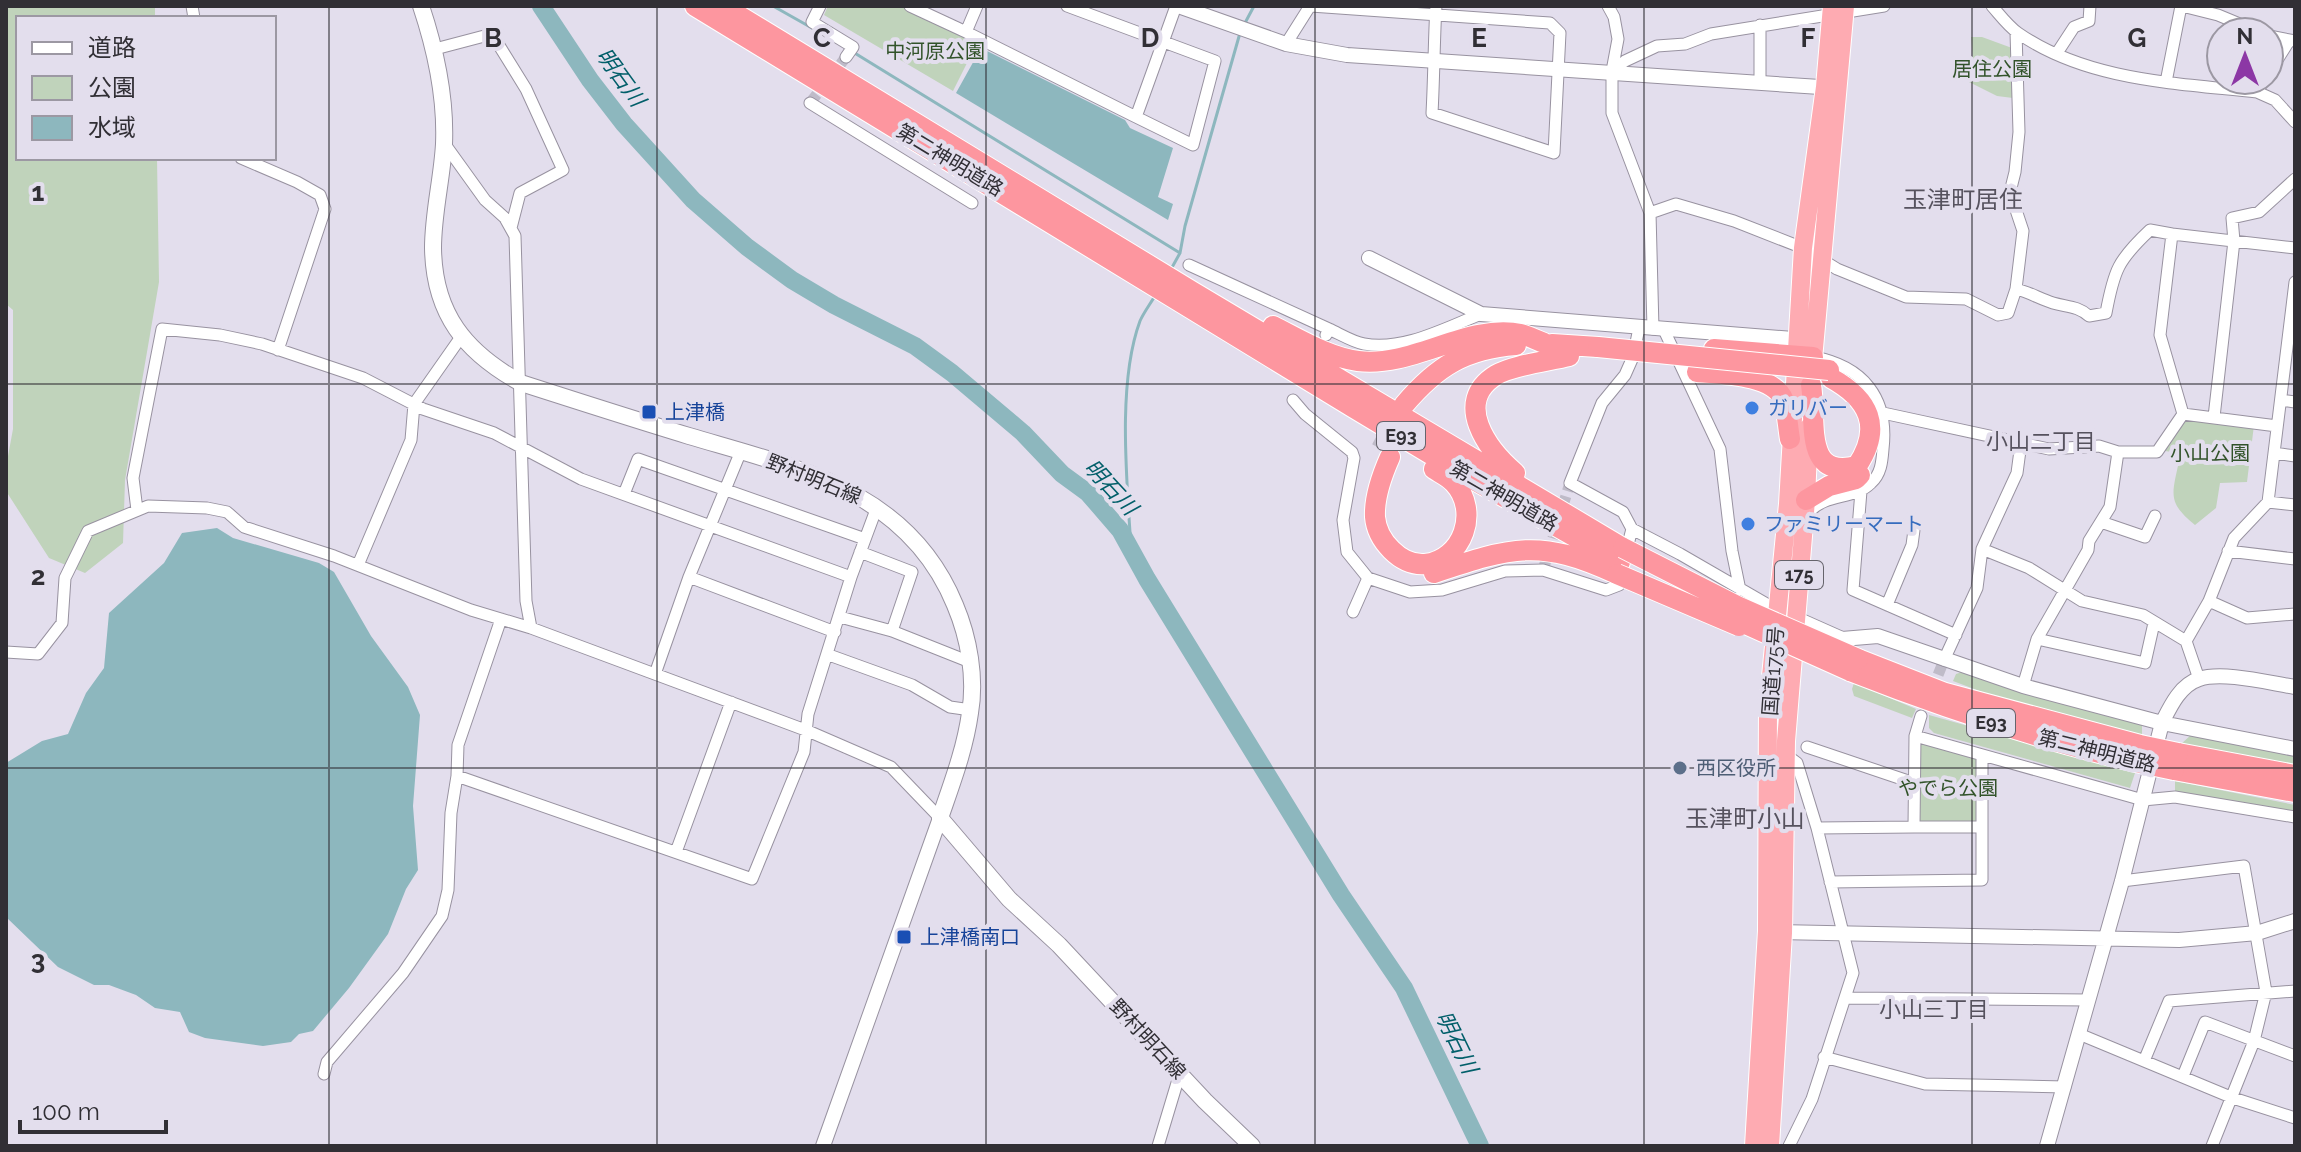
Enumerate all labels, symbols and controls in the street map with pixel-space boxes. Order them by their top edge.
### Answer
legend [16,16,276,160]
north arrow [2205,16,2285,96]
text: B [484,23,502,53]
text: C [813,23,831,53]
text: D [1141,23,1159,53]
text: E [1471,23,1487,53]
text: F [1801,23,1816,53]
text: G [2128,23,2146,53]
text: N [2237,23,2253,49]
text: 道路 [88,33,136,62]
park label: 中河原公園 [885,39,985,63]
water label: 明石川 [591,43,652,113]
park label: 居住公園 [1952,57,2032,81]
text: 公園 [88,73,136,102]
text: 水域 [88,113,136,142]
street label: 第二神明道路 [892,119,1008,201]
text: 1 [32,177,45,207]
district label: 玉津町居住 [1903,185,2023,214]
place label: ガリバー [1768,396,1848,420]
marker: ガリバー [1743,399,1761,417]
place label: 上津橋 [665,400,725,424]
marker: 上津橋 [640,403,658,421]
road number: E93 [1377,422,1425,450]
district label: 小山二丁目 [1986,428,2096,454]
park label: 小山公園 [2170,441,2250,465]
street label: 野村明石線 [763,449,865,509]
water label: 明石川 [1079,454,1144,521]
street label: 第二神明道路 [1446,456,1562,536]
place label: ファミリーマート [1764,512,1924,536]
marker: ファミリーマート [1739,515,1757,533]
text: 2 [31,561,45,591]
road number: 175 [1775,561,1823,589]
street label: 国道175号 [1758,625,1788,717]
road number: E93 [1967,709,2015,737]
street label: 第二神明道路 [2036,725,2158,777]
place label: 西区役所 [1696,756,1776,780]
marker: 西区役所 [1671,759,1689,777]
park label: やでら公園 [1898,776,1998,800]
district label: 玉津町小山 [1685,804,1805,833]
place label: 上津橋南口 [920,925,1020,949]
marker: 上津橋南口 [895,928,913,946]
text: 3 [31,945,45,975]
street label: 野村明石線 [1105,994,1191,1084]
district label: 小山三丁目 [1879,996,1989,1022]
water label: 明石川 [1431,1007,1484,1079]
scale bar [20,1084,166,1134]
text: 100 m [32,1097,100,1126]

